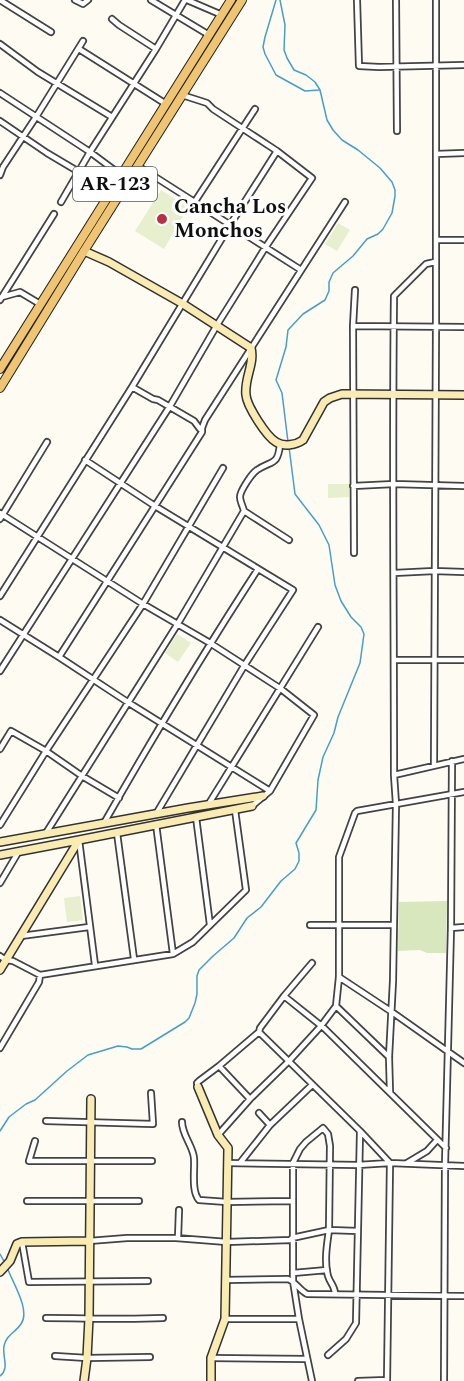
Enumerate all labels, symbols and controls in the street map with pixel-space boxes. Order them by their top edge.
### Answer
road number: AR-123 [73,167,157,201]
place label: Cancha Los Monchos [174,191,286,247]
marker: Cancha Los Monchos [155,212,169,226]

